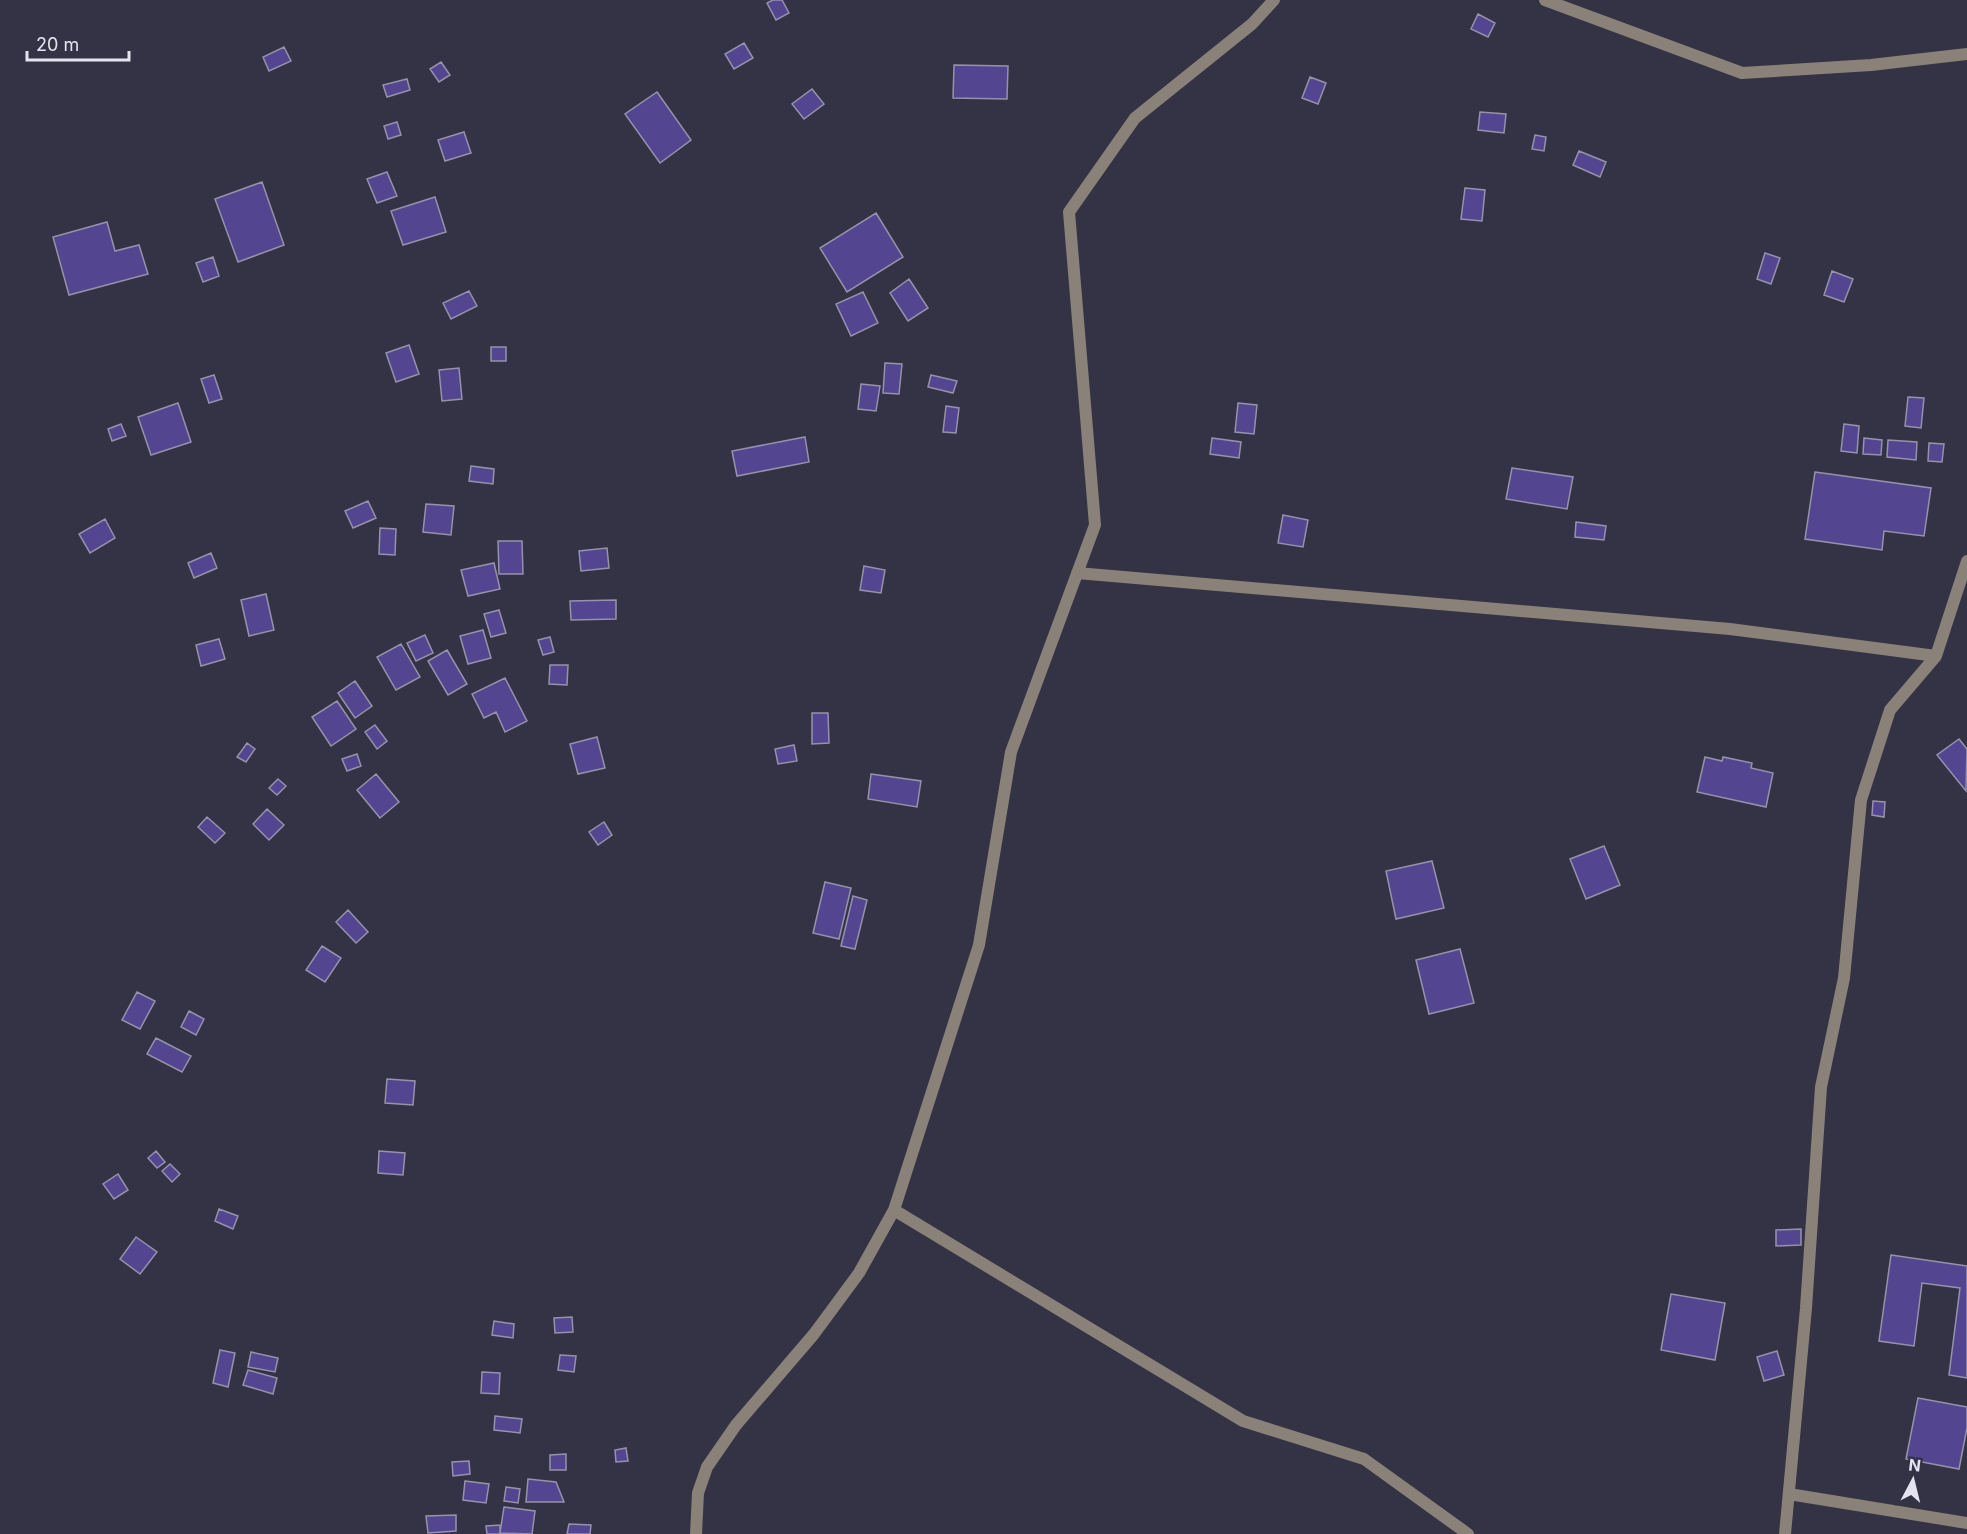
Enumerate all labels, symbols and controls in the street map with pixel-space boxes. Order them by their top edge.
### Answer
scale bar [27,24,129,62]
text: 20 m [36,34,79,55]
north arrow [1883,1450,1943,1510]
text: N [1908,1454,1922,1476]

